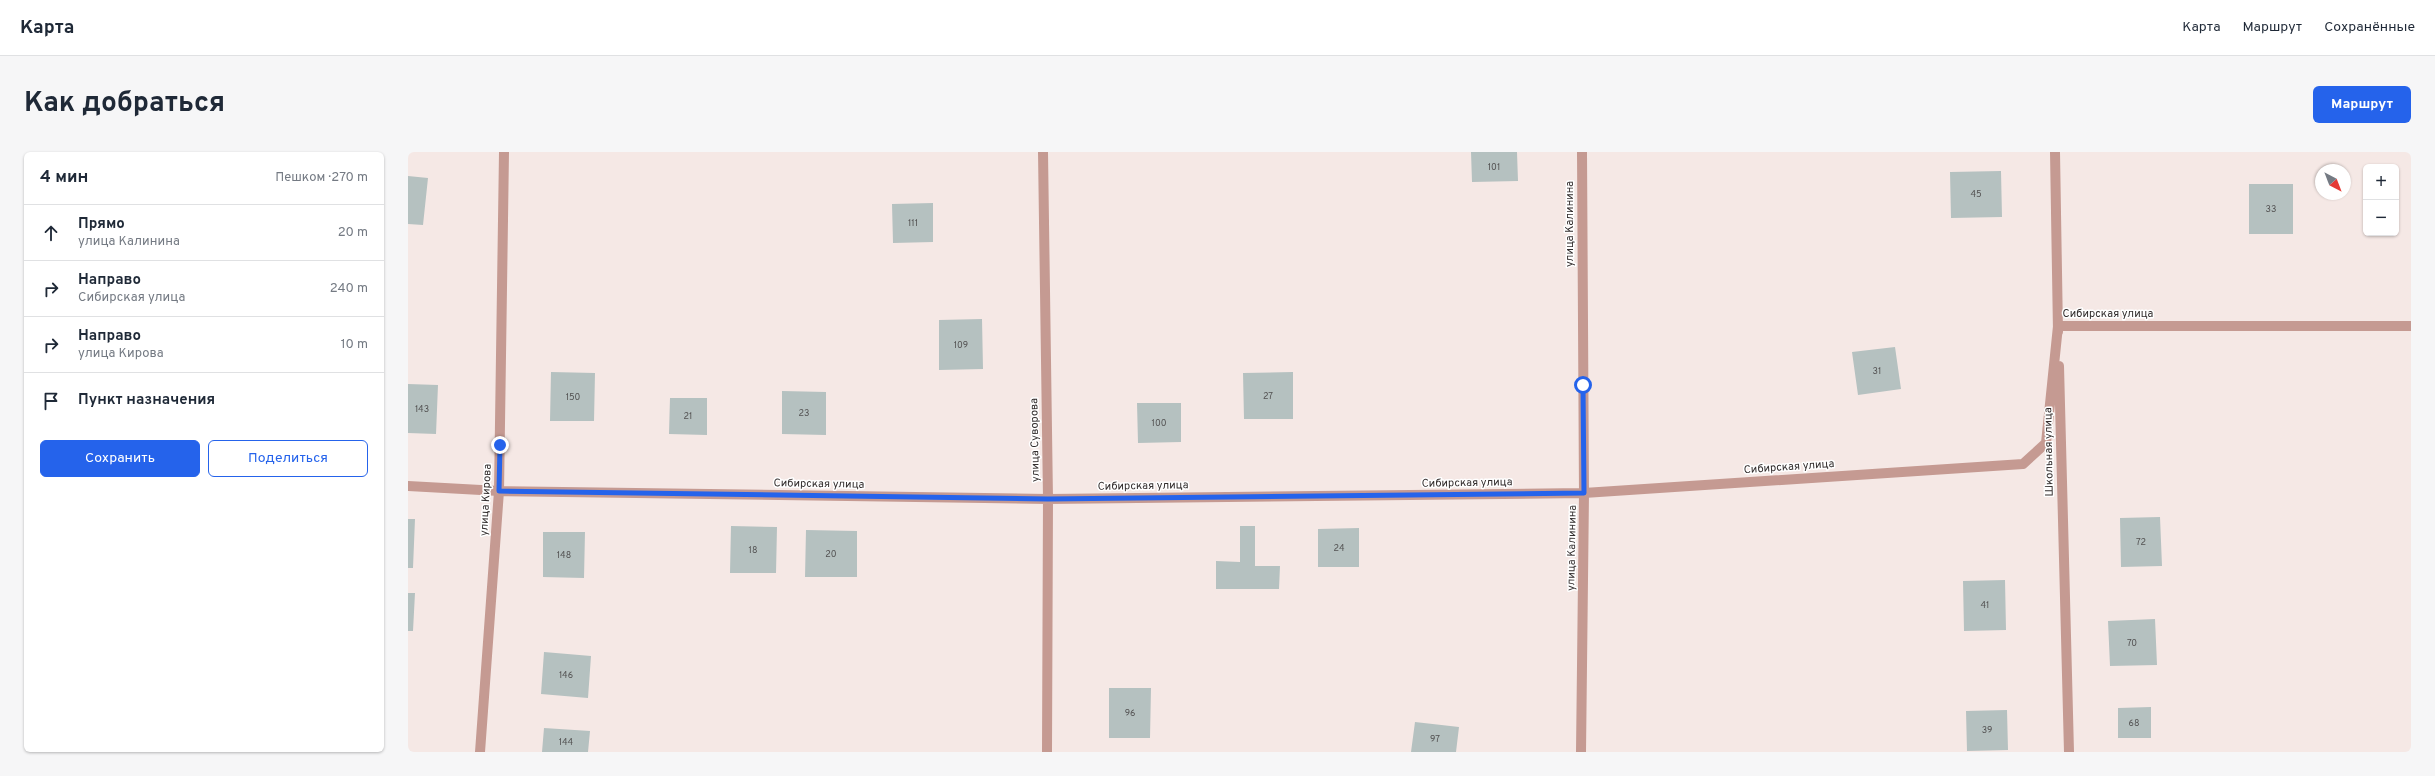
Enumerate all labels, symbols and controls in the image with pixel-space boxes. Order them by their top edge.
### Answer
text: Карта [20,16,74,40]
text: Карта [2182,19,2221,36]
text: Маршрут [2243,19,2302,36]
text: Сохранённые [2324,19,2415,36]
text: Как добраться [24,86,225,122]
button: Маршрут [2313,86,2411,123]
house number: 101 [1488,162,1500,173]
north arrow [2315,164,2351,200]
map controls [2363,164,2399,236]
button: + [2363,164,2399,200]
text: 4 мин [40,167,88,189]
text: Пешком · 270 m [275,170,368,186]
street label: улица Калинина [1563,181,1577,267]
house number: 45 [1970,189,1982,200]
button: − [2363,200,2399,236]
house number: 33 [2266,204,2276,215]
text: Прямо [78,215,125,234]
house number: 111 [908,218,918,229]
icon: ahead [40,222,62,244]
text: 20 m [338,225,368,241]
text: улица Калинина [78,234,180,250]
text: Направо [78,271,141,290]
icon: right [40,278,62,300]
text: 240 m [330,281,368,297]
text: Сибирская улица [78,290,185,306]
street label: Сибирская улица [2063,307,2154,321]
text: Направо [78,327,141,346]
icon: right [40,334,62,356]
text: 10 m [341,337,368,353]
house number: 109 [954,340,968,351]
text: улица Кирова [78,346,164,362]
house number: 31 [1873,366,1881,377]
route start [1574,376,1592,394]
icon: arrive [40,390,62,412]
text: Пункт назначения [78,391,215,410]
house number: 27 [1263,391,1273,402]
house number: 150 [566,392,581,403]
street label: улица Суворова [1027,398,1043,482]
house number: 143 [415,404,429,415]
street label: Школьная улица [2041,407,2057,497]
house number: 23 [799,408,809,419]
house number: 21 [684,411,692,422]
house number: 100 [1152,418,1167,429]
route end [491,436,509,454]
button: Сохранить [40,440,200,477]
button: Поделиться [208,440,368,477]
street label: Сибирская улица [1743,457,1835,477]
street label: улица Кирова [477,463,495,537]
street label: Сибирская улица [1421,475,1513,491]
street label: Сибирская улица [773,476,865,492]
street label: Сибирская улица [1097,478,1189,494]
street label: улица Калинина [1564,505,1580,591]
house number: 72 [2136,537,2146,548]
house number: 24 [1333,543,1345,554]
house number: 18 [749,545,757,556]
house number: 20 [825,549,837,560]
house number: 148 [557,550,571,561]
house number: 41 [1981,600,1989,611]
house number: 70 [2127,638,2137,649]
house number: 146 [559,670,573,681]
house number: 96 [1125,708,1135,719]
house number: 68 [2129,718,2139,729]
house number: 39 [1982,725,1992,736]
house number: 97 [1430,734,1440,745]
house number: 144 [559,737,574,748]

